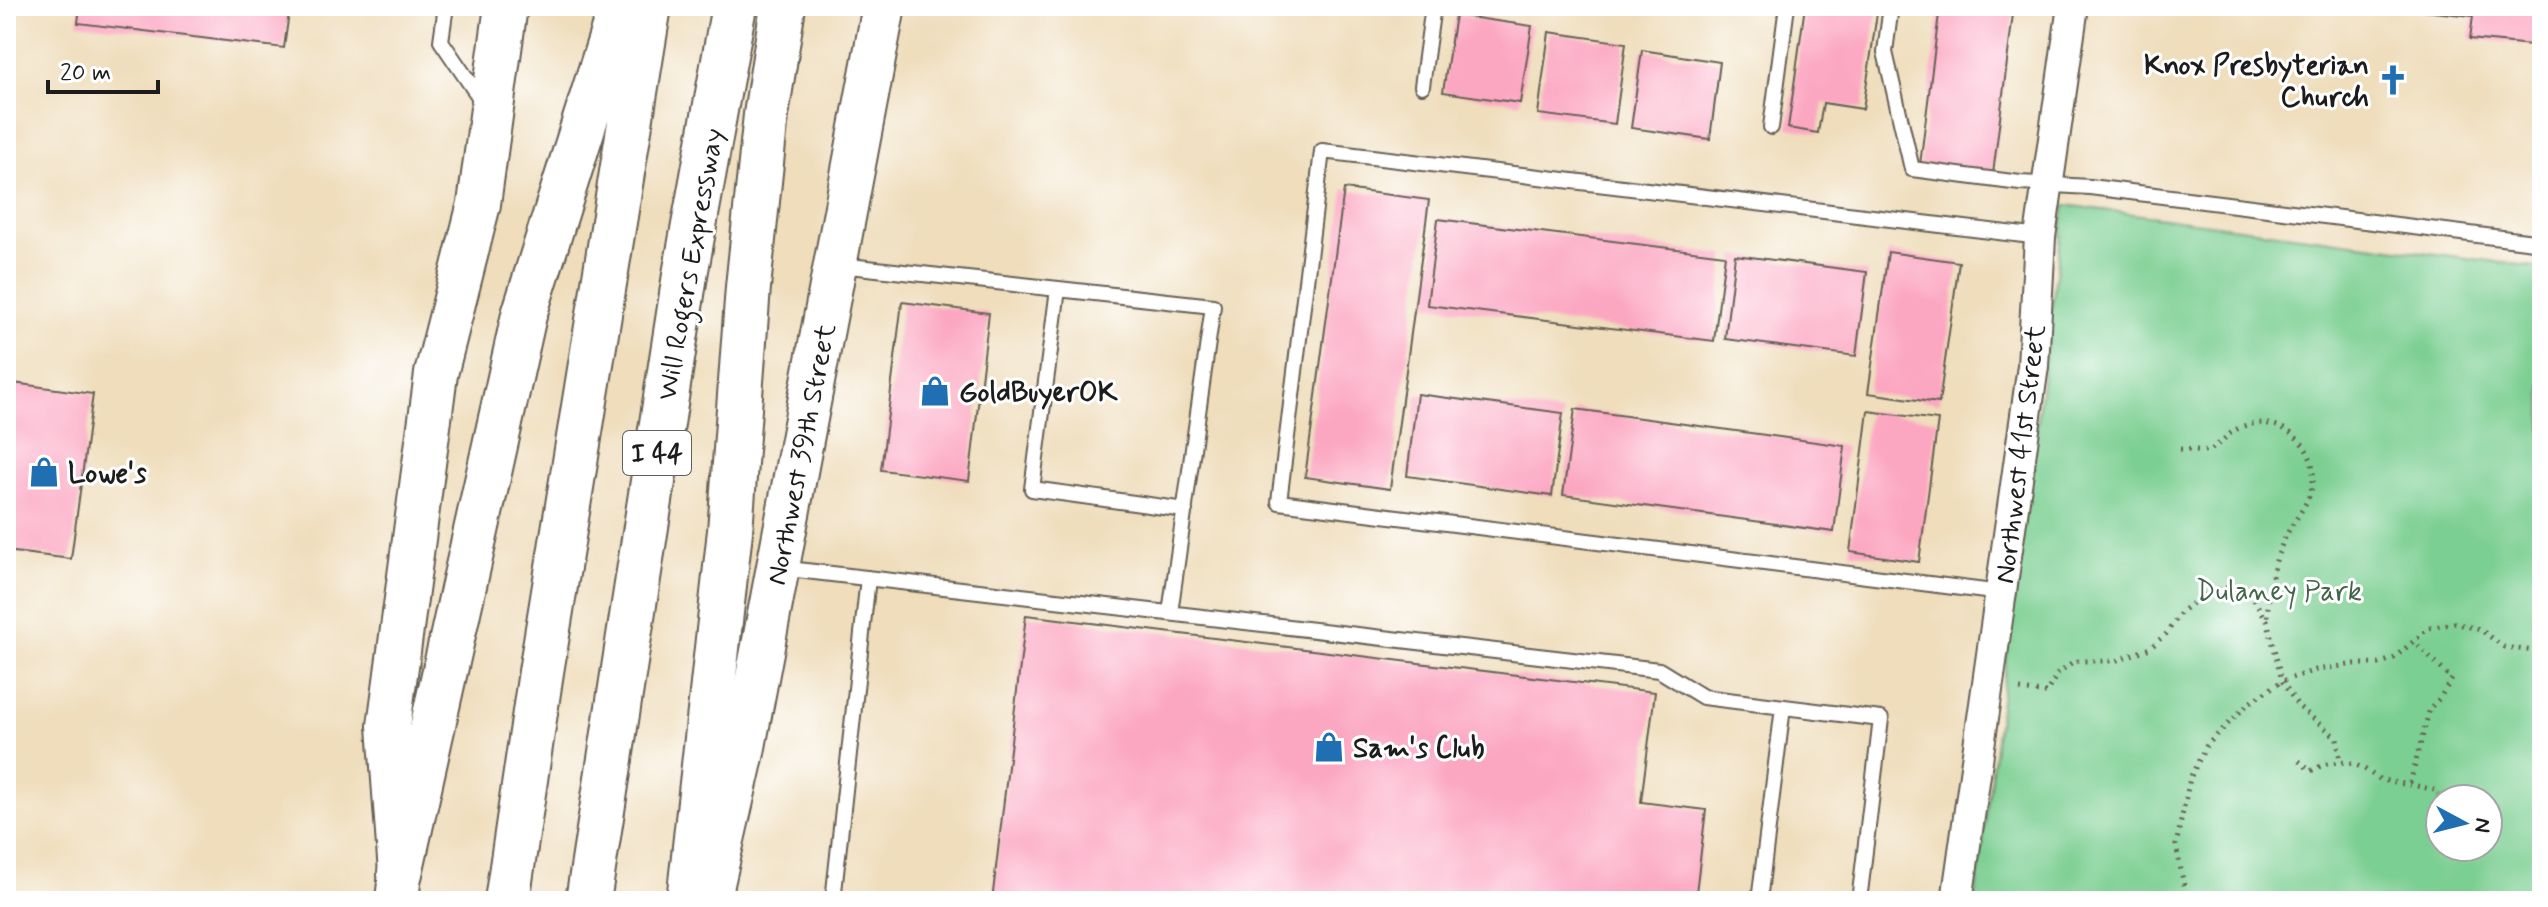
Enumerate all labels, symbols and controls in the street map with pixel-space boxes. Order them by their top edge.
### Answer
scale bar [48,44,158,94]
place label: Knox Presbyterian Church [2144,48,2369,117]
text: 20 m [60,58,111,89]
church icon: Knox Presbyterian Church [2376,63,2410,97]
street label: Will Rogers Expressway [649,125,737,404]
street label: Northwest 39th Street [759,320,846,588]
street label: Northwest 41st Street [1987,322,2056,586]
shop icon: GoldBuyerOK [918,374,952,408]
place label: GoldBuyerOK [959,375,1118,412]
road number: I 44 [623,431,691,475]
shop icon: Lowe's [27,455,61,489]
place label: Lowe's [68,456,147,493]
park label: Dulaney Park [2196,574,2362,611]
shop icon: Sam's Club [1312,730,1346,764]
place label: Sam's Club [1353,731,1485,768]
north arrow [2424,783,2504,863]
text: N [2467,816,2497,834]

